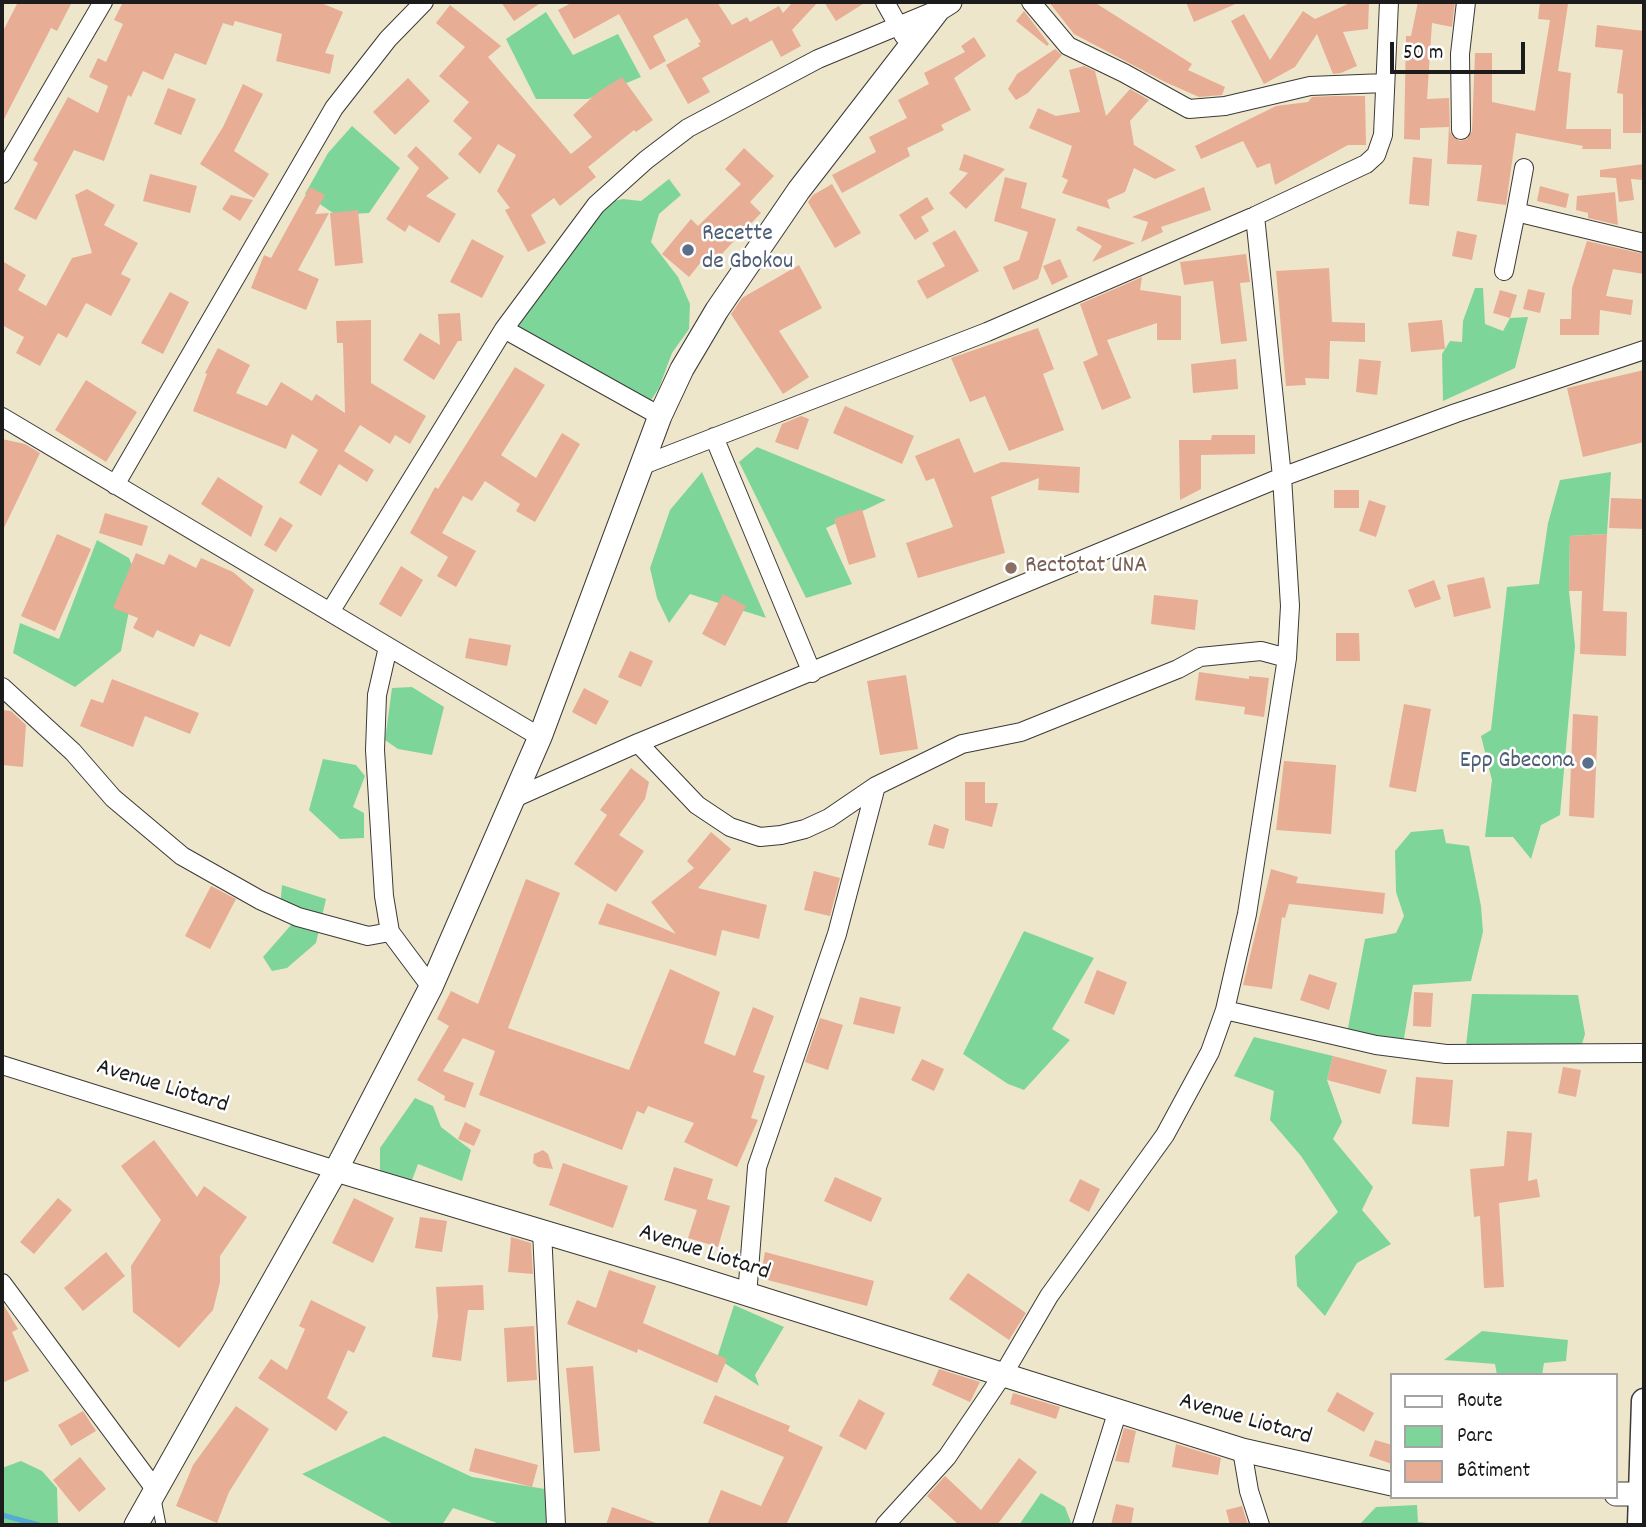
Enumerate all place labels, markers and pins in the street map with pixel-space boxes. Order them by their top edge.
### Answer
place label: Recette de Gbokou [702,222,793,278]
marker: Recette de Gbokou [680,242,696,258]
place label: Rectotat UNA [1025,554,1147,582]
marker: Rectotat UNA [1003,560,1019,576]
place label: Epp Gbecona [1460,749,1574,777]
marker: Epp Gbecona [1580,755,1596,771]

